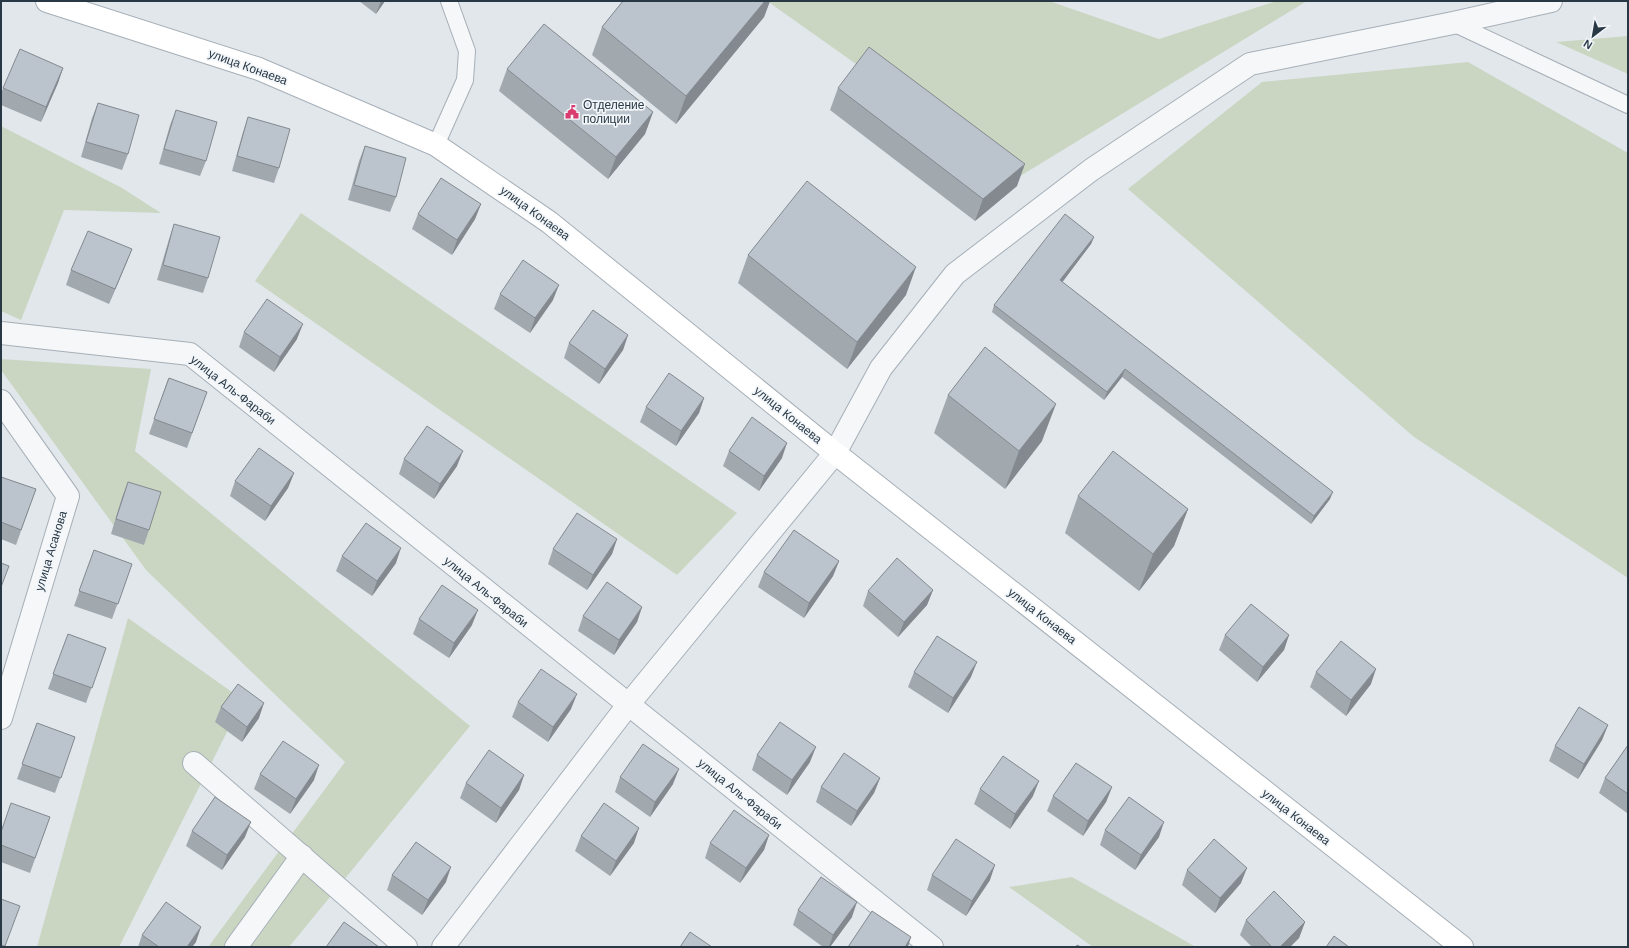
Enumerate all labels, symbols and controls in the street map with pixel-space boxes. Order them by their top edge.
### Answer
north arrow [1573,16,1613,56]
text: N [1581,37,1594,52]
street label: улица Конаева [207,46,290,88]
place label: Отделение полиции [583,98,645,126]
public building icon: Отделение полиции [564,104,580,120]
street label: улица Конаева [497,183,573,243]
street label: улица Аль-Фараби [188,352,278,428]
street label: улица Конаева [751,383,825,447]
street label: улица Асанова [32,509,70,593]
street label: улица Аль-Фараби [441,554,531,630]
street label: улица Конаева [1005,585,1079,647]
street label: улица Аль-Фараби [695,756,785,832]
street label: улица Конаева [1259,786,1333,848]

